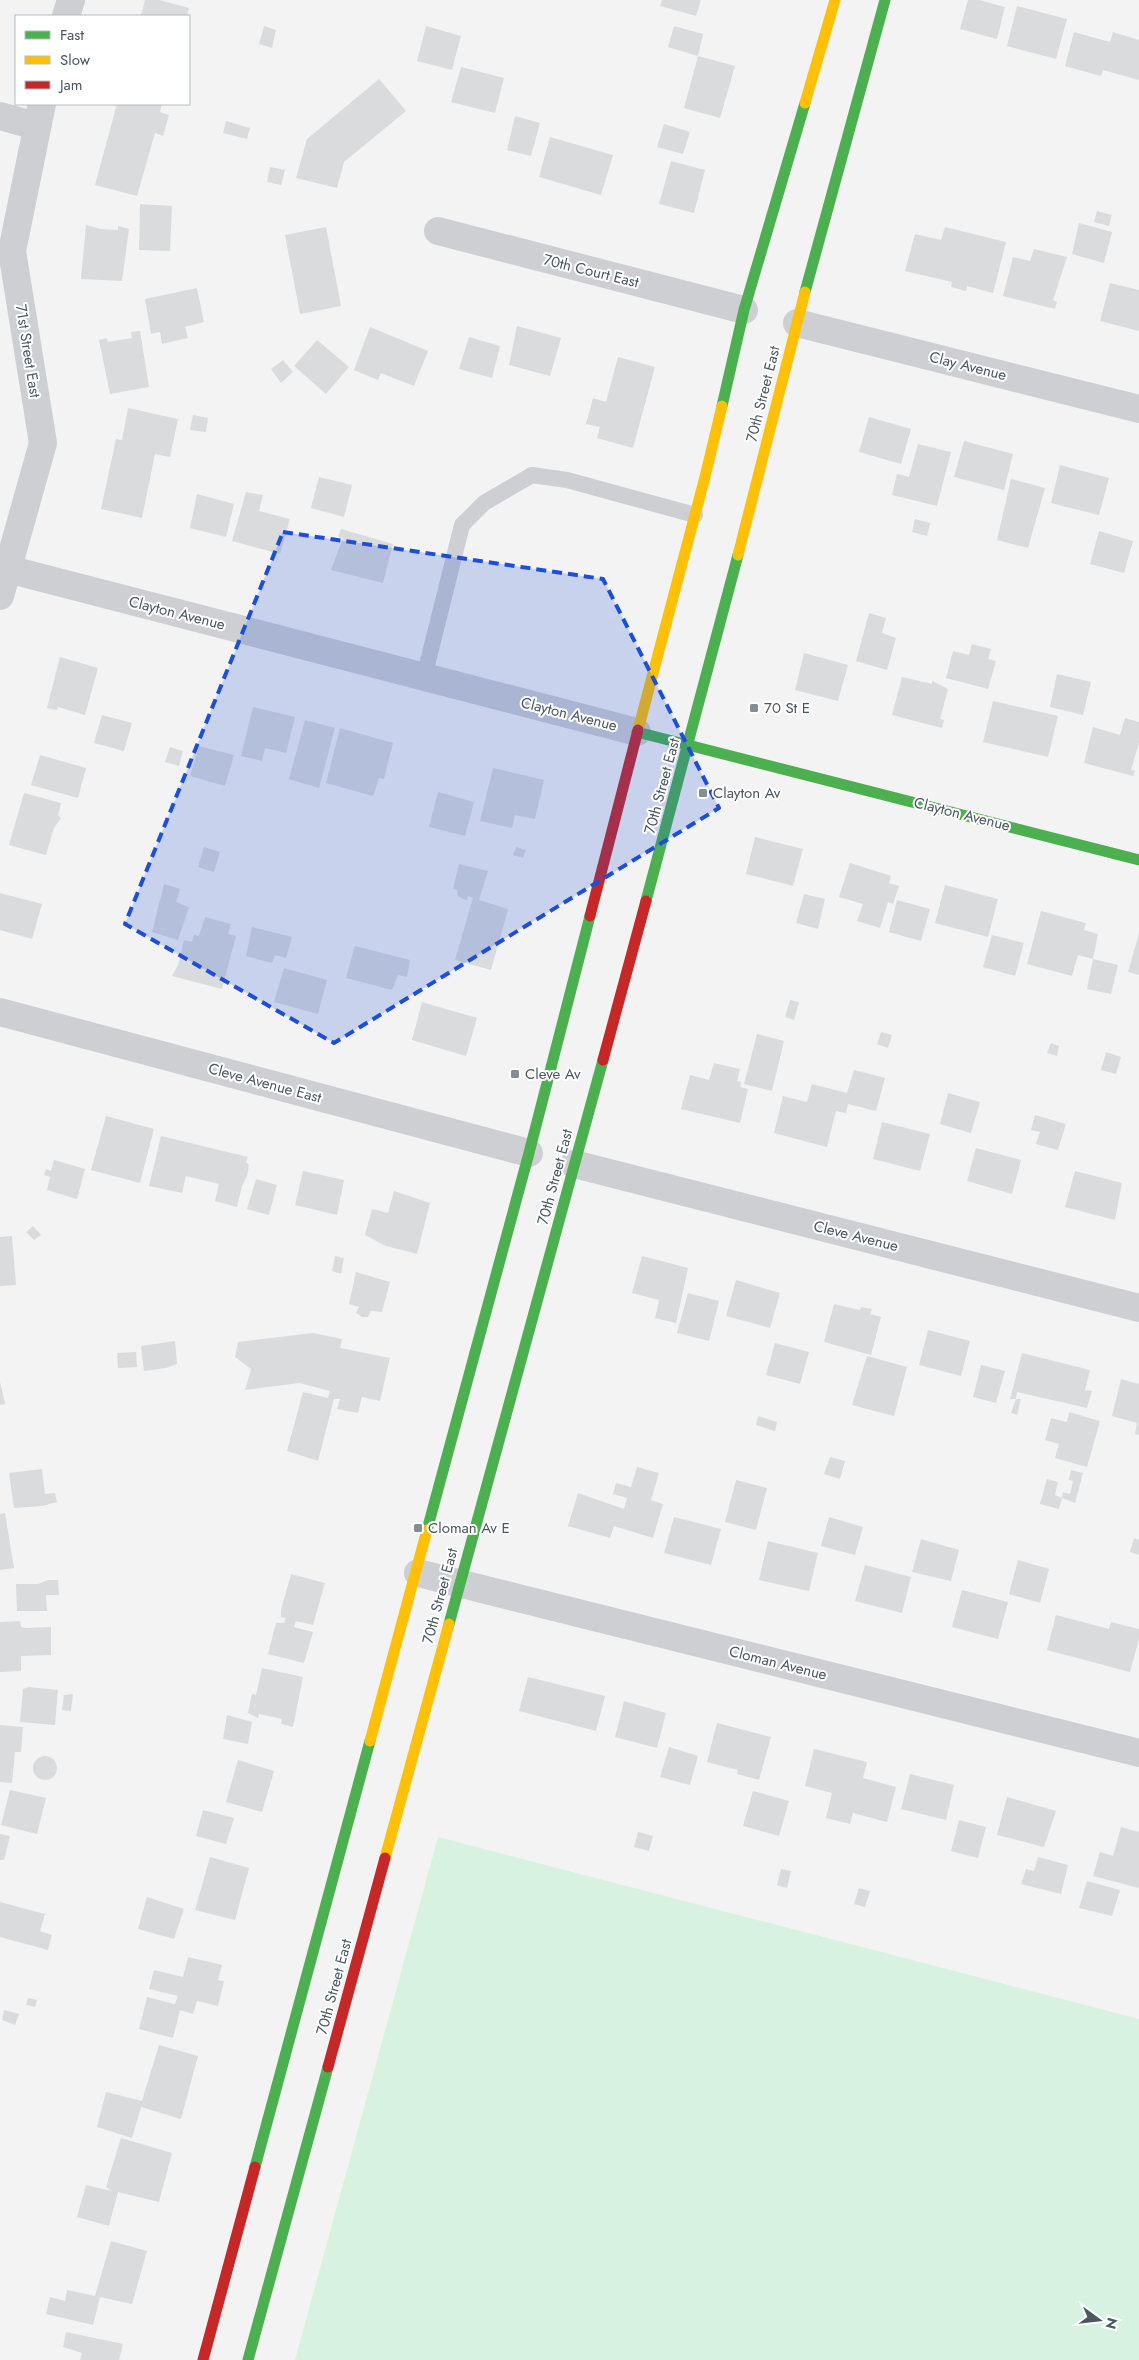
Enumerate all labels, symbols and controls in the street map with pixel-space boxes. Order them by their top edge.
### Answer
legend [15,15,190,105]
text: Fast [60,24,84,46]
text: Slow [60,49,91,71]
text: Jam [58,74,83,96]
street label: 70th Court East [541,249,641,294]
street label: 71st Street East [10,303,46,400]
street label: 70th Street East [740,343,786,444]
street label: Clay Avenue [927,346,1009,386]
street label: Clayton Avenue [127,590,228,636]
street label: Clayton Avenue [519,691,620,737]
place label: 70 St E [764,697,810,719]
marker: 70 St E [748,702,760,714]
street label: 70th Street East [639,735,685,836]
place label: Clayton Av [713,782,781,804]
marker: Clayton Av [697,787,709,799]
street label: Clayton Avenue [912,791,1013,837]
street label: Cleve Avenue East [206,1057,324,1109]
place label: Cleve Av [525,1063,581,1085]
marker: Cleve Av [509,1068,521,1080]
street label: 70th Street East [532,1126,578,1227]
street label: Cleve Avenue [811,1215,901,1257]
place label: Cloman Av E [428,1517,510,1539]
marker: Cloman Av E [412,1522,424,1534]
street label: 70th Street East [417,1545,463,1646]
street label: Cloman Avenue [727,1640,829,1686]
street label: 70th Street East [311,1936,357,2037]
north arrow [1074,2295,1124,2345]
text: N [1100,2315,1123,2331]

